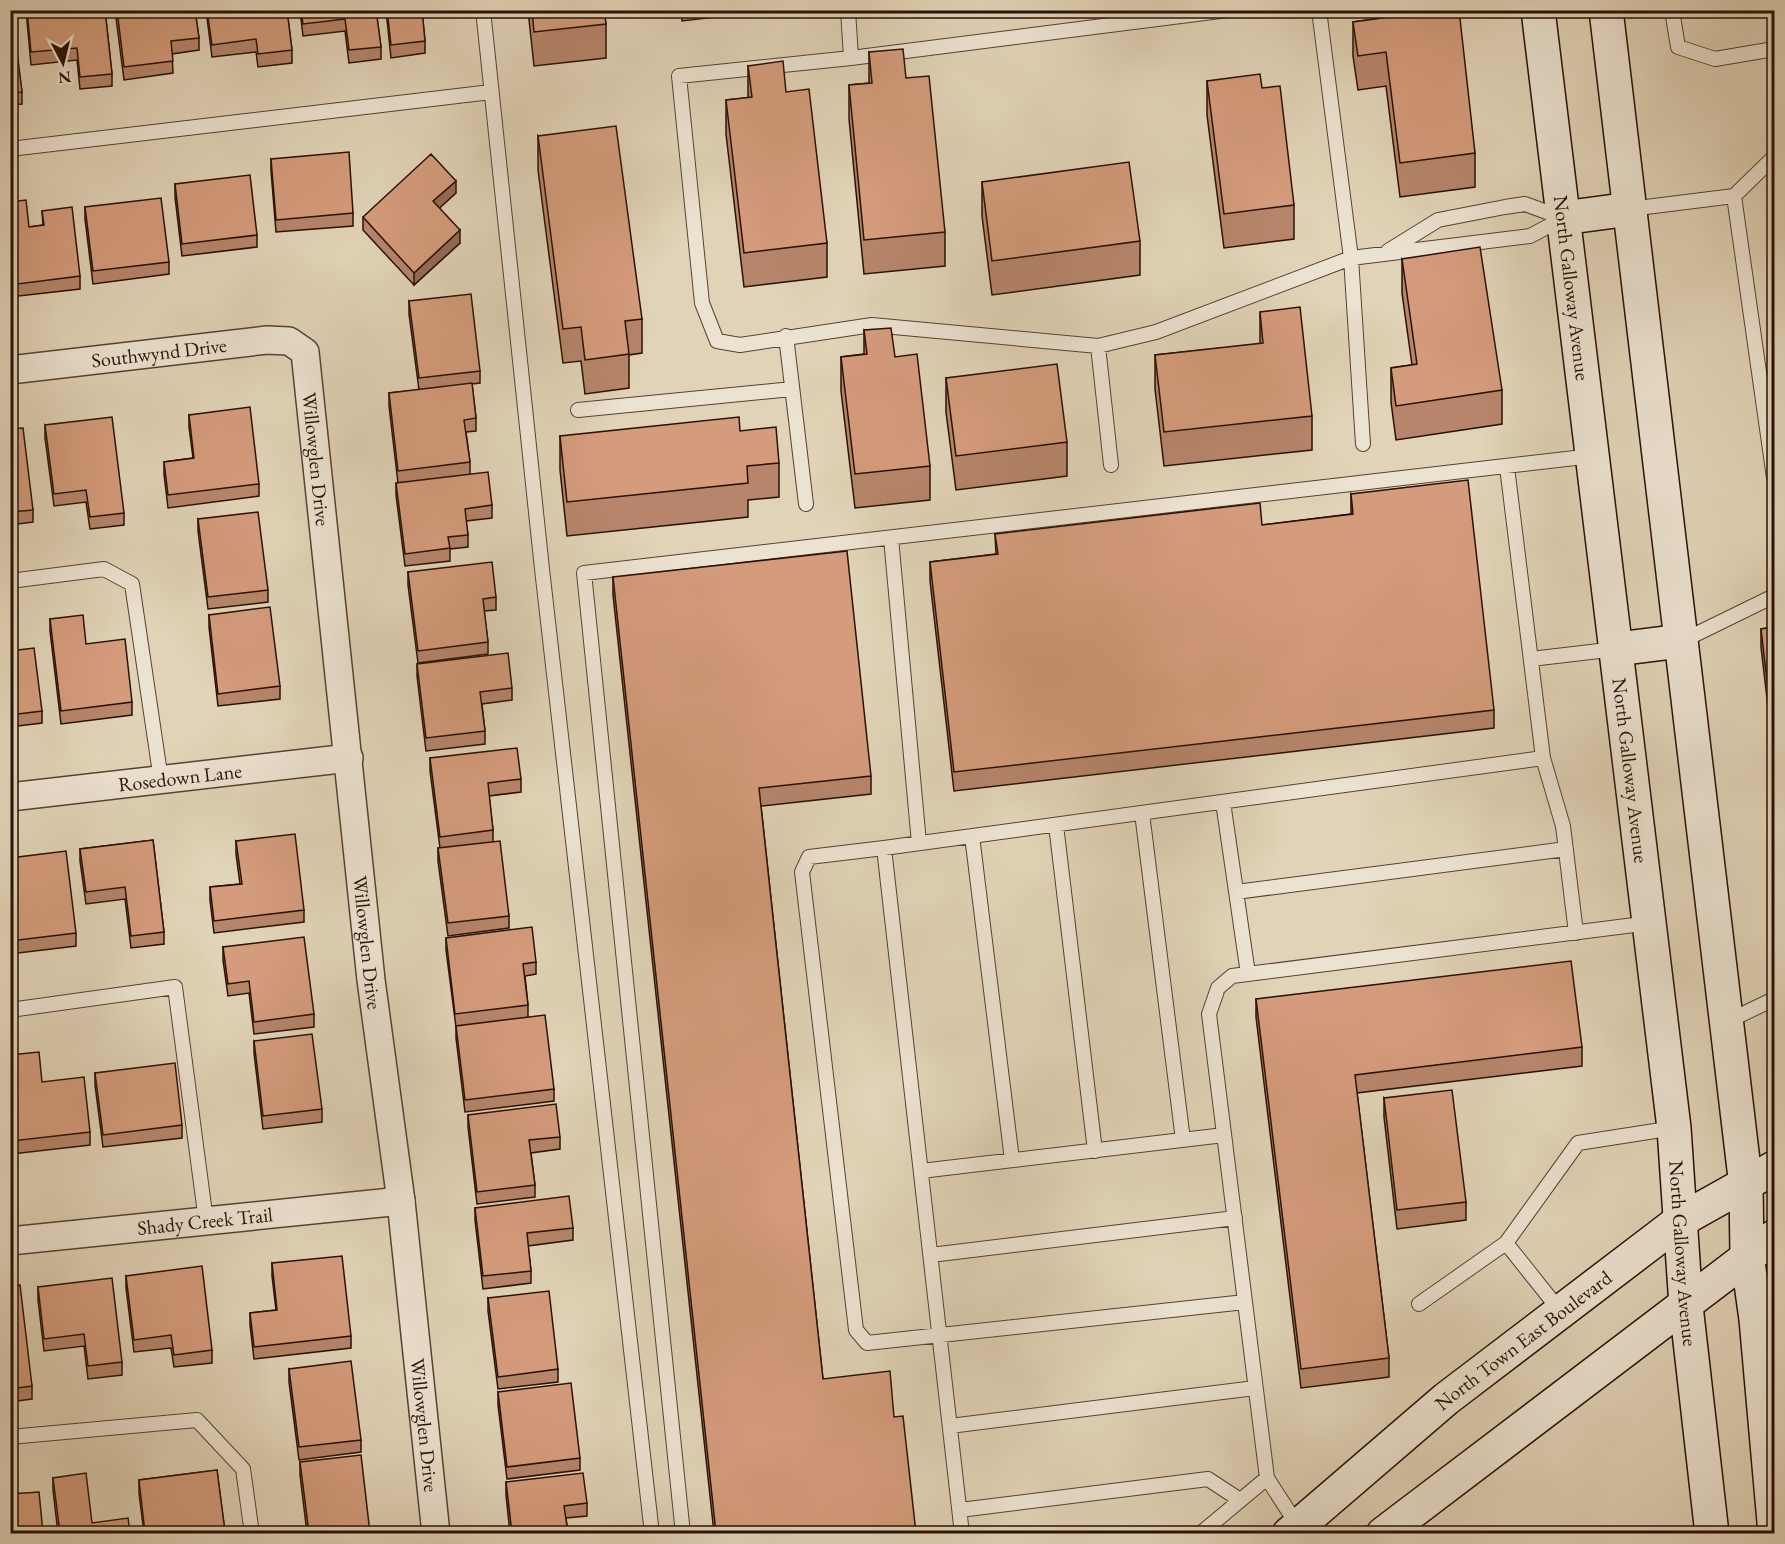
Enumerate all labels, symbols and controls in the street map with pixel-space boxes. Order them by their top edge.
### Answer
north arrow [33,33,93,93]
text: N [57,66,72,89]
street label: North Galloway Avenue [1548,194,1596,382]
street label: Southwynd Drive [90,332,228,373]
street label: Willowglen Drive [296,391,336,528]
street label: North Galloway Avenue [1606,676,1655,865]
street label: Rosedown Lane [117,757,243,797]
street label: Willowglen Drive [347,874,388,1011]
street label: North Galloway Avenue [1663,1160,1704,1348]
street label: Shady Creek Trail [136,1201,274,1241]
street label: North Town East Boulevard [1429,1264,1618,1416]
street label: Willowglen Drive [405,1357,445,1493]

